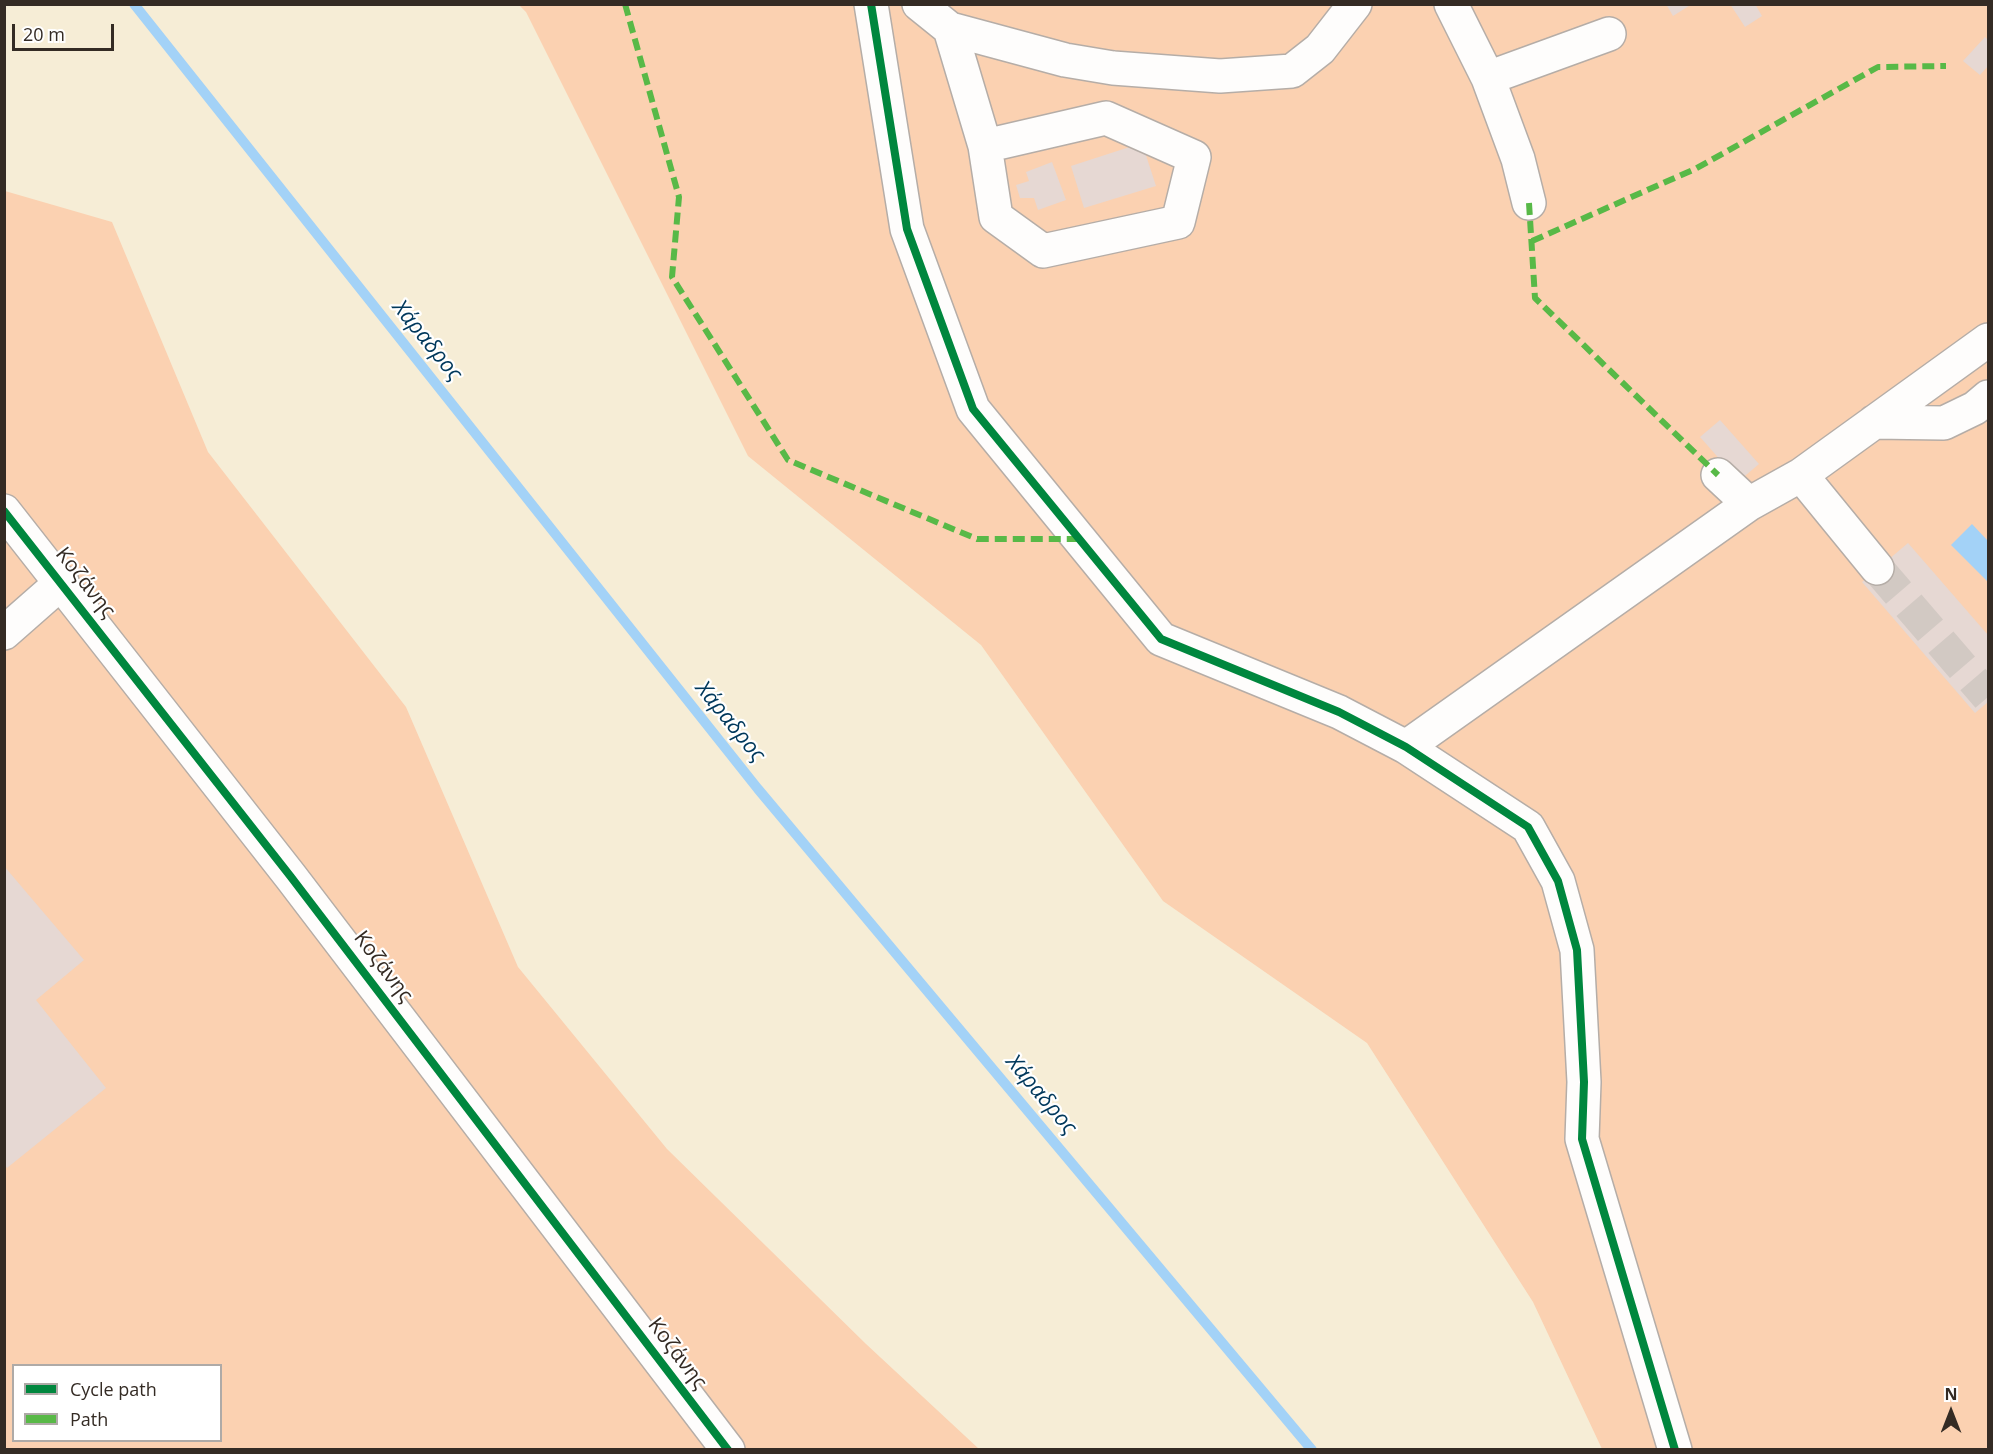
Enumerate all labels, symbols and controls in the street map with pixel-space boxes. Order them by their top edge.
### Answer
scale bar [15,12,117,50]
text: 20 m [23,22,65,46]
water label: Χάραδρος [386,295,468,387]
street label: Κοζάνης [50,543,120,623]
water label: Χάραδρος [689,676,771,768]
street label: Κοζάνης [348,926,418,1008]
water label: Χάραδρος [1000,1050,1082,1140]
street label: Κοζάνης [642,1313,712,1395]
legend [12,1364,222,1442]
text: Cycle path [70,1377,157,1401]
north arrow [1921,1382,1981,1442]
text: N [1944,1383,1958,1405]
text: Path [70,1407,108,1431]

